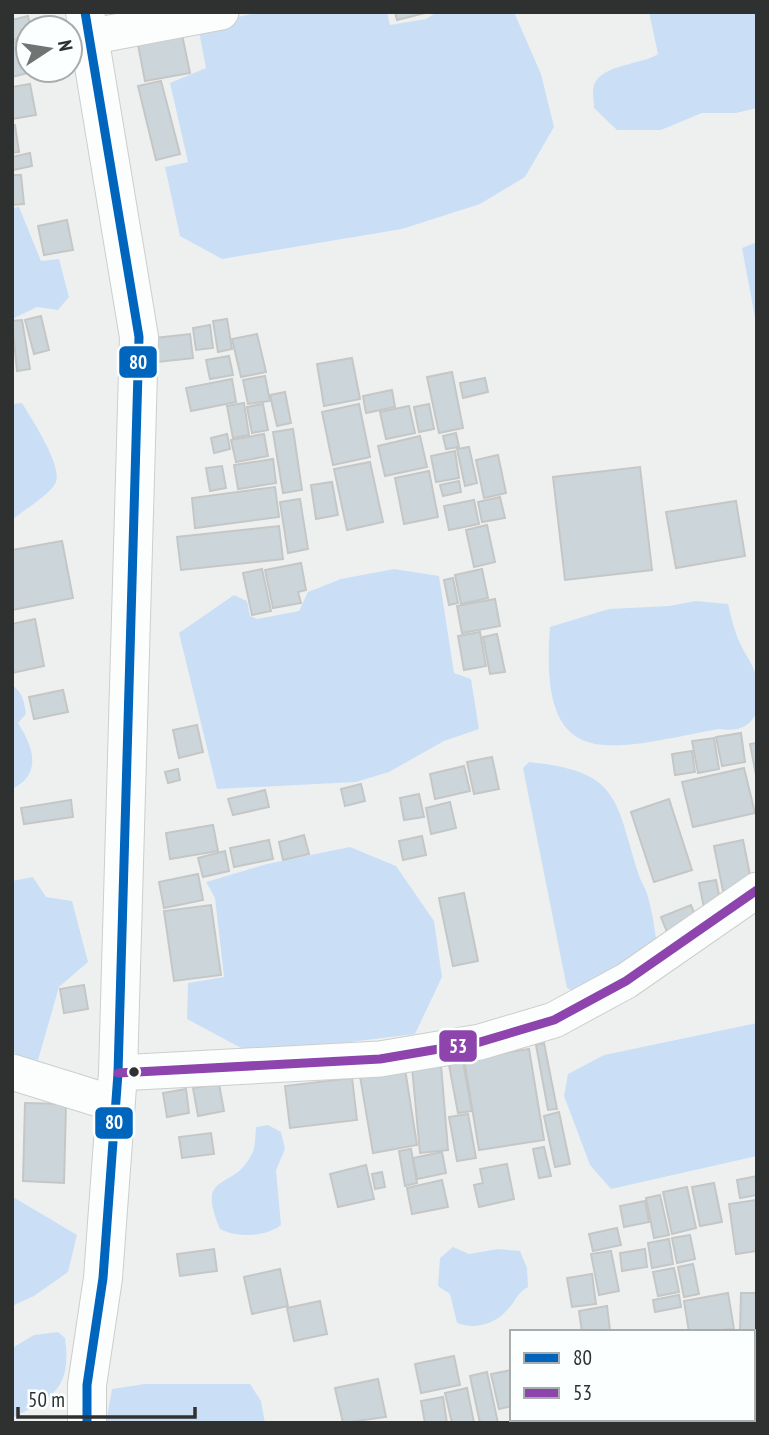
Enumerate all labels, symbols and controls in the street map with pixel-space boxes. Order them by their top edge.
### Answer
north arrow [14,14,84,84]
text: N [53,38,78,53]
line badge: 80 [118,345,158,379]
text: 80 [129,350,147,374]
line badge: 53 [438,1029,478,1063]
text: 53 [449,1034,467,1058]
unlabelled marker [127,1065,141,1079]
line badge: 80 [94,1106,134,1140]
text: 80 [105,1110,123,1134]
legend [510,1330,755,1421]
text: 80 [573,1344,592,1371]
scale bar [18,1376,194,1420]
text: 53 [573,1379,592,1406]
text: 50 m [28,1386,65,1413]

